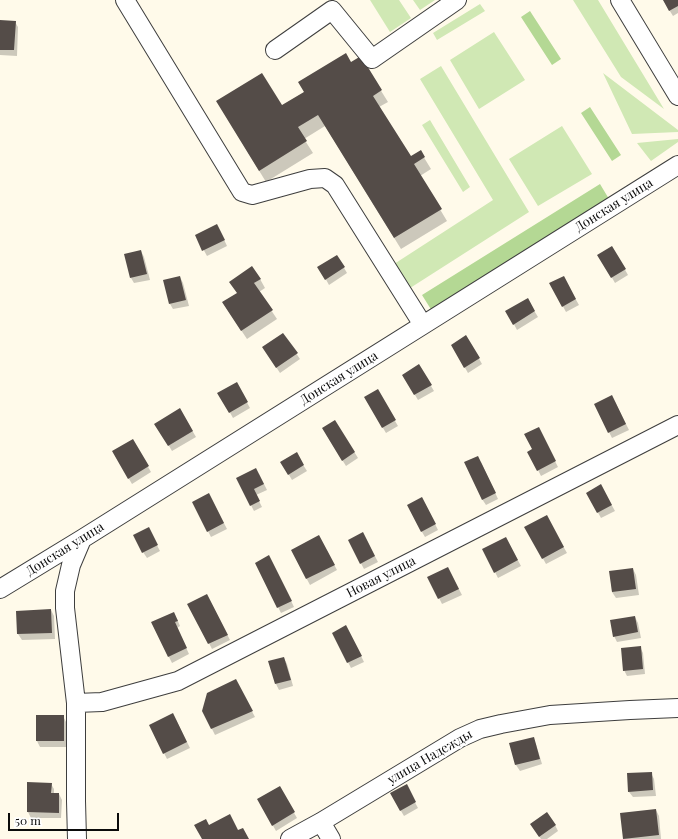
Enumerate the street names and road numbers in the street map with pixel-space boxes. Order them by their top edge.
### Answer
street label: Донская улица [572,175,656,235]
street label: Донская улица [297,348,381,408]
street label: Донская улица [23,519,107,579]
street label: Новая улица [344,553,418,601]
street label: улица Надежды [385,726,475,788]

